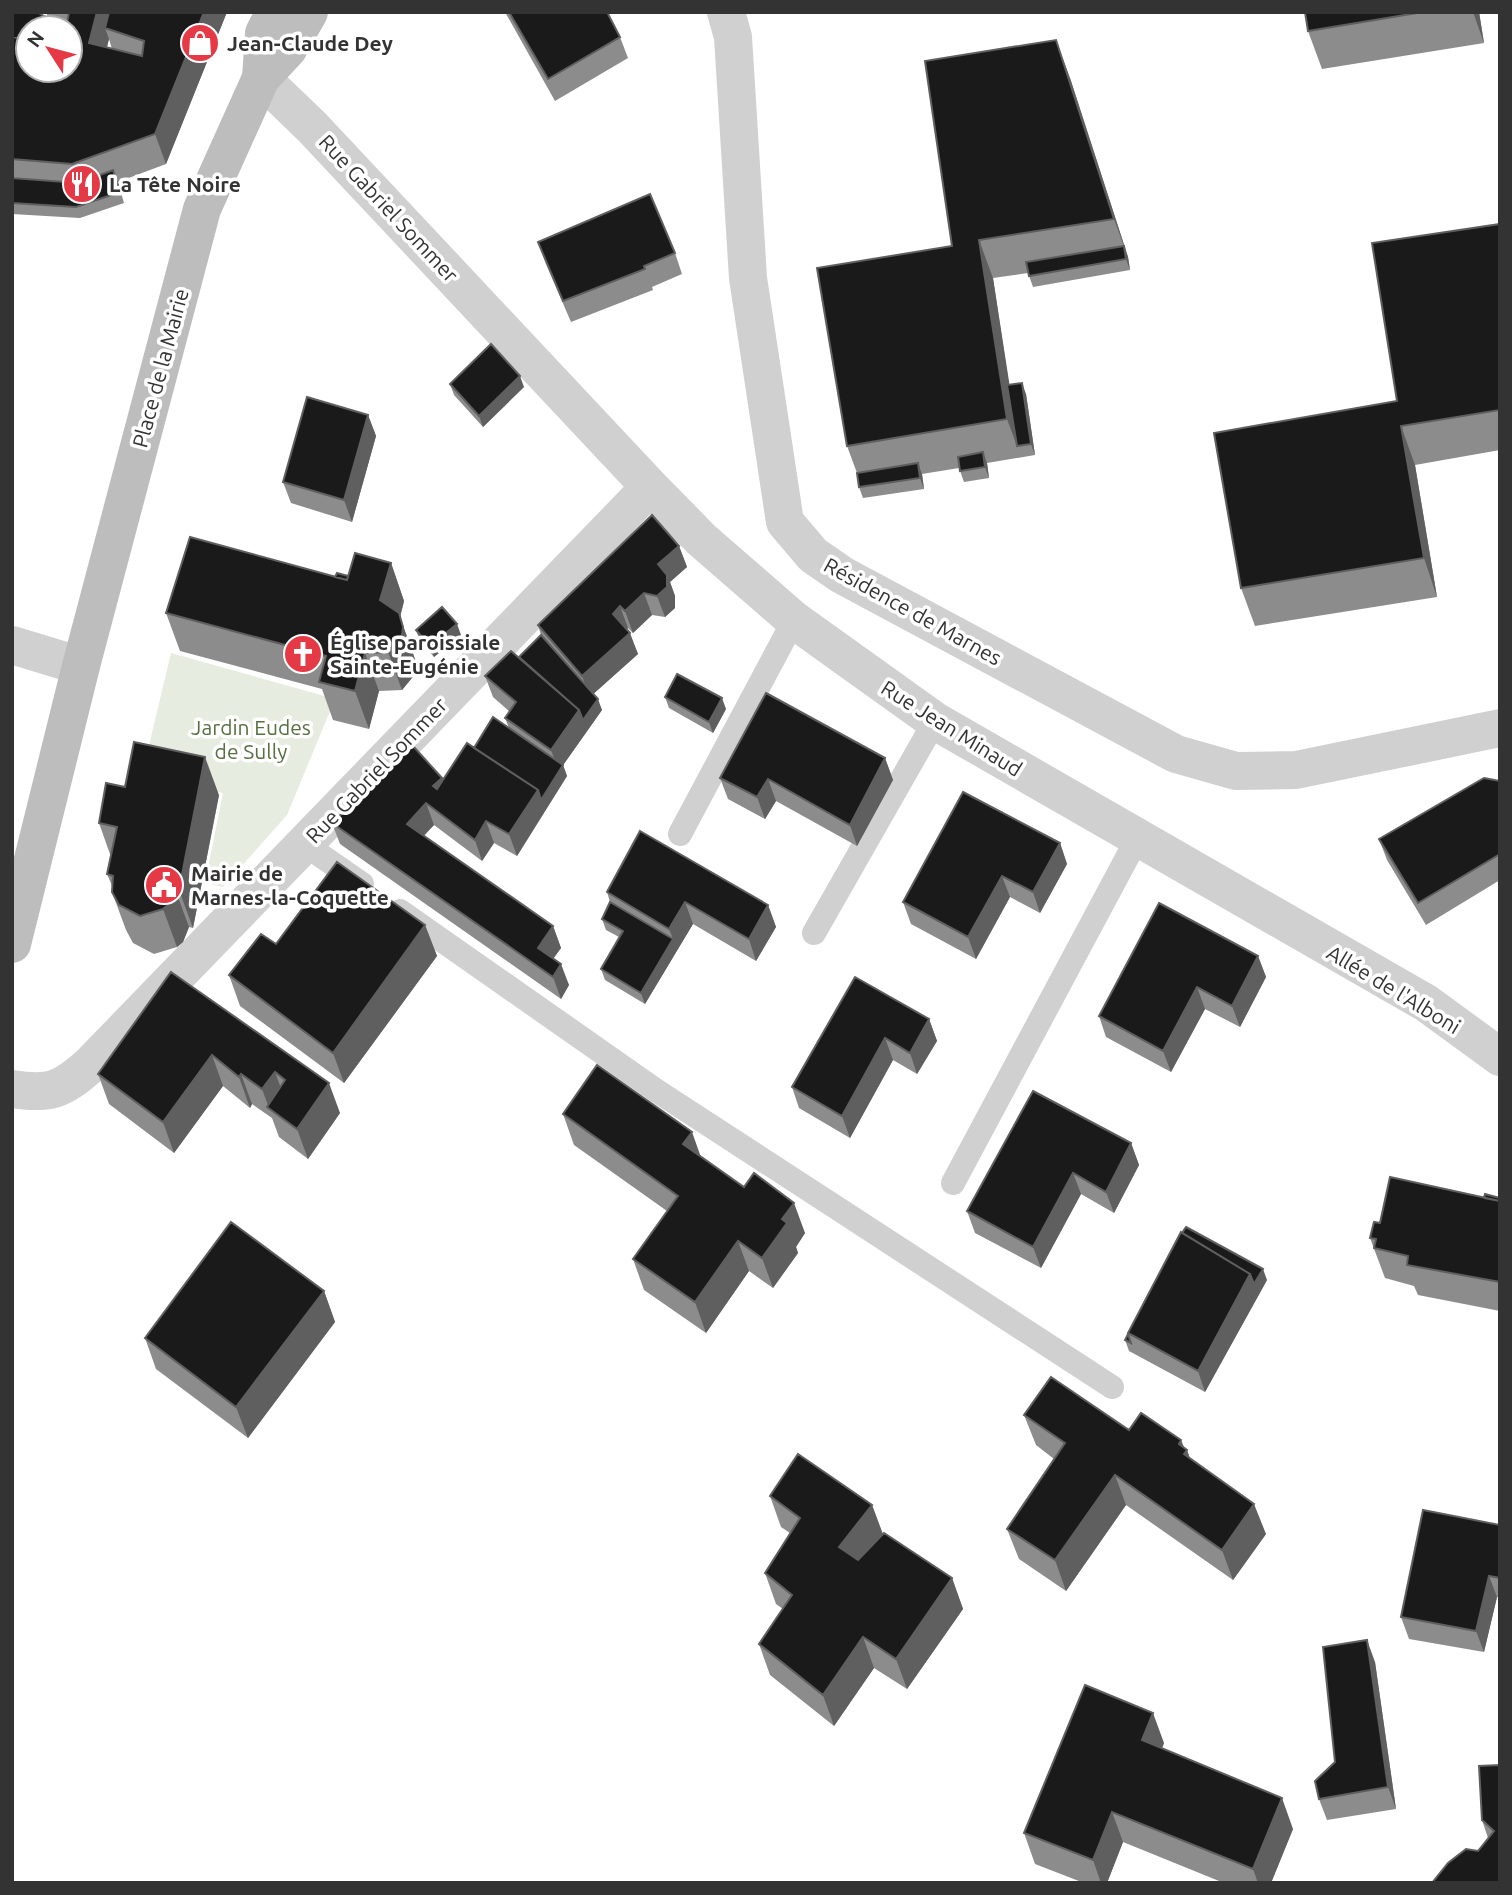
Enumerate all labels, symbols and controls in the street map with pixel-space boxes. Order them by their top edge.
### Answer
north arrow [14,14,84,84]
shop icon: Jean-Claude Dey [179,22,221,64]
text: N [22,27,48,51]
place label: Jean-Claude Dey [227,31,393,55]
street label: Rue Gabriel Sommer [315,129,463,287]
restaurant icon: La Tête Noire [61,163,103,205]
place label: La Tête Noire [109,172,241,196]
street label: Place de la Mairie [127,286,193,450]
street label: Résidence de Marnes [820,552,1006,670]
place label: Église paroissiale Sainte-Eugénie [330,630,500,678]
church icon: Église paroissiale Sainte-Eugénie [282,633,324,675]
street label: Rue Jean Minaud [877,675,1027,781]
street label: Rue Gabriel Sommer [300,692,452,848]
park label: Jardin Eudes de Sully [191,715,311,763]
place label: Mairie de Marnes-la-Coquette [191,861,389,909]
public building icon: Mairie de Marnes-la-Coquette [143,864,185,906]
street label: Allée de l'Alboni [1323,940,1465,1038]

